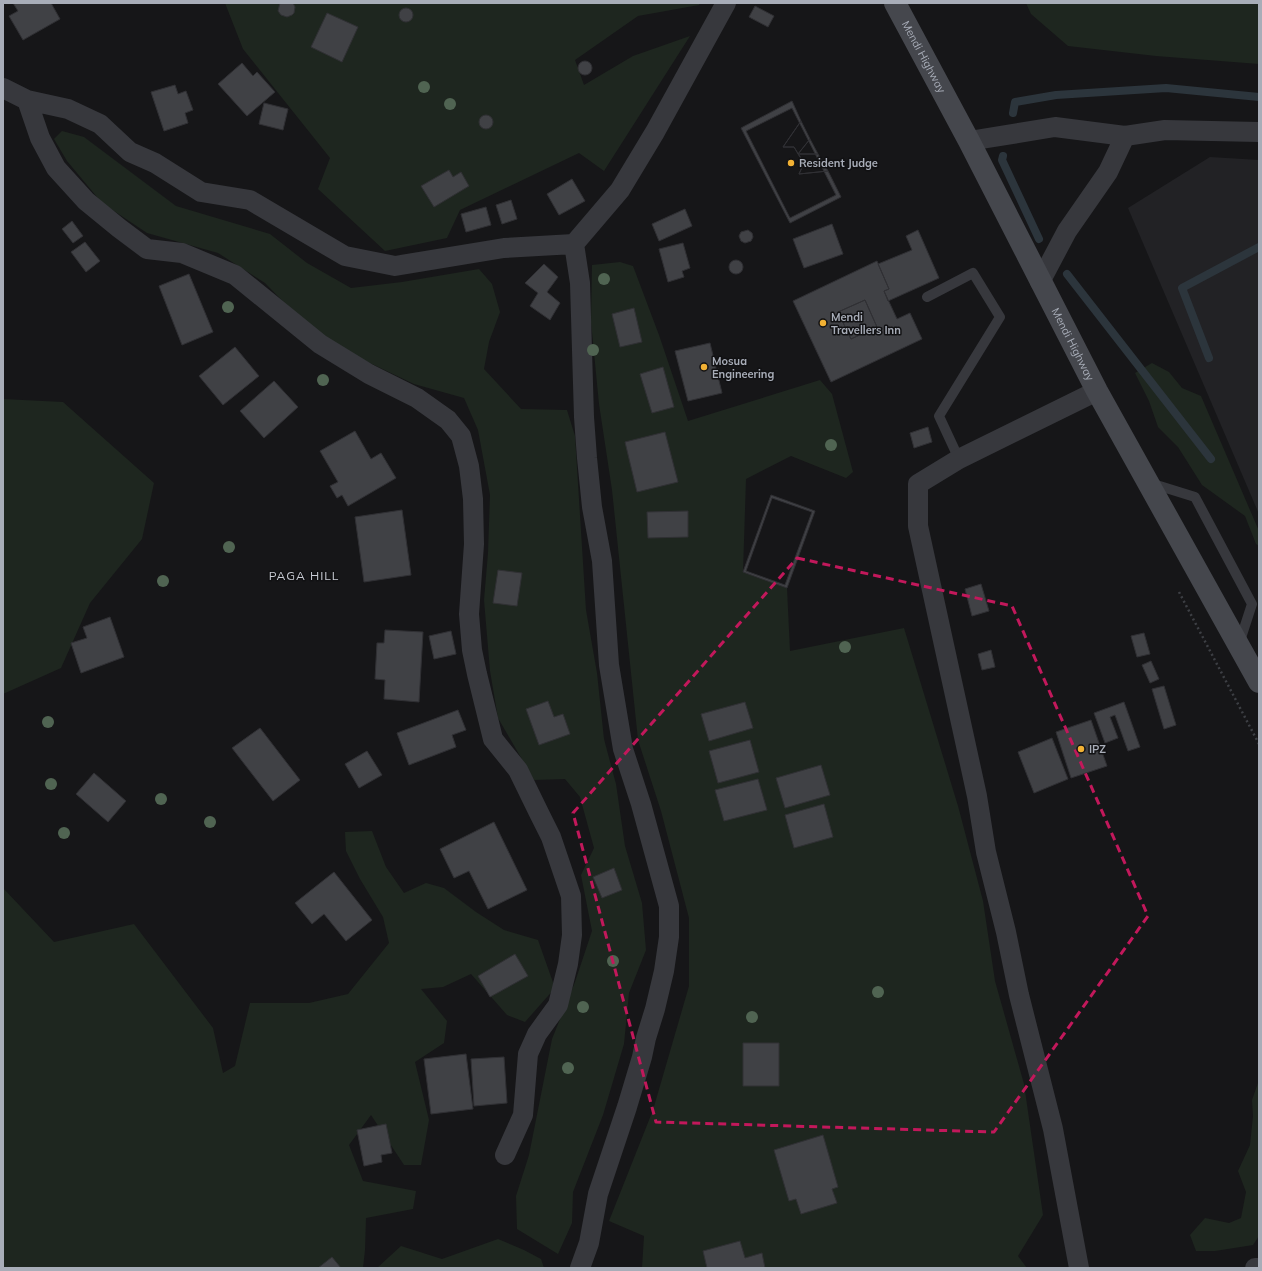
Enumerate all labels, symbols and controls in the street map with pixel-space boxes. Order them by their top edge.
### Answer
street label: Mendi Highway [899,18,949,95]
place label: Resident Judge [799,156,878,170]
marker: Resident Judge [786,158,796,168]
street label: Mendi Highway [1049,306,1098,383]
place label: Mendi Travellers Inn [831,310,901,337]
marker: Mendi Travellers Inn [818,318,828,328]
place label: Mosua Engineering [712,354,774,381]
marker: Mosua Engineering [699,362,709,372]
district label: PAGA HILL [269,568,339,583]
place label: IPZ [1089,742,1106,756]
marker: IPZ [1076,744,1086,754]

